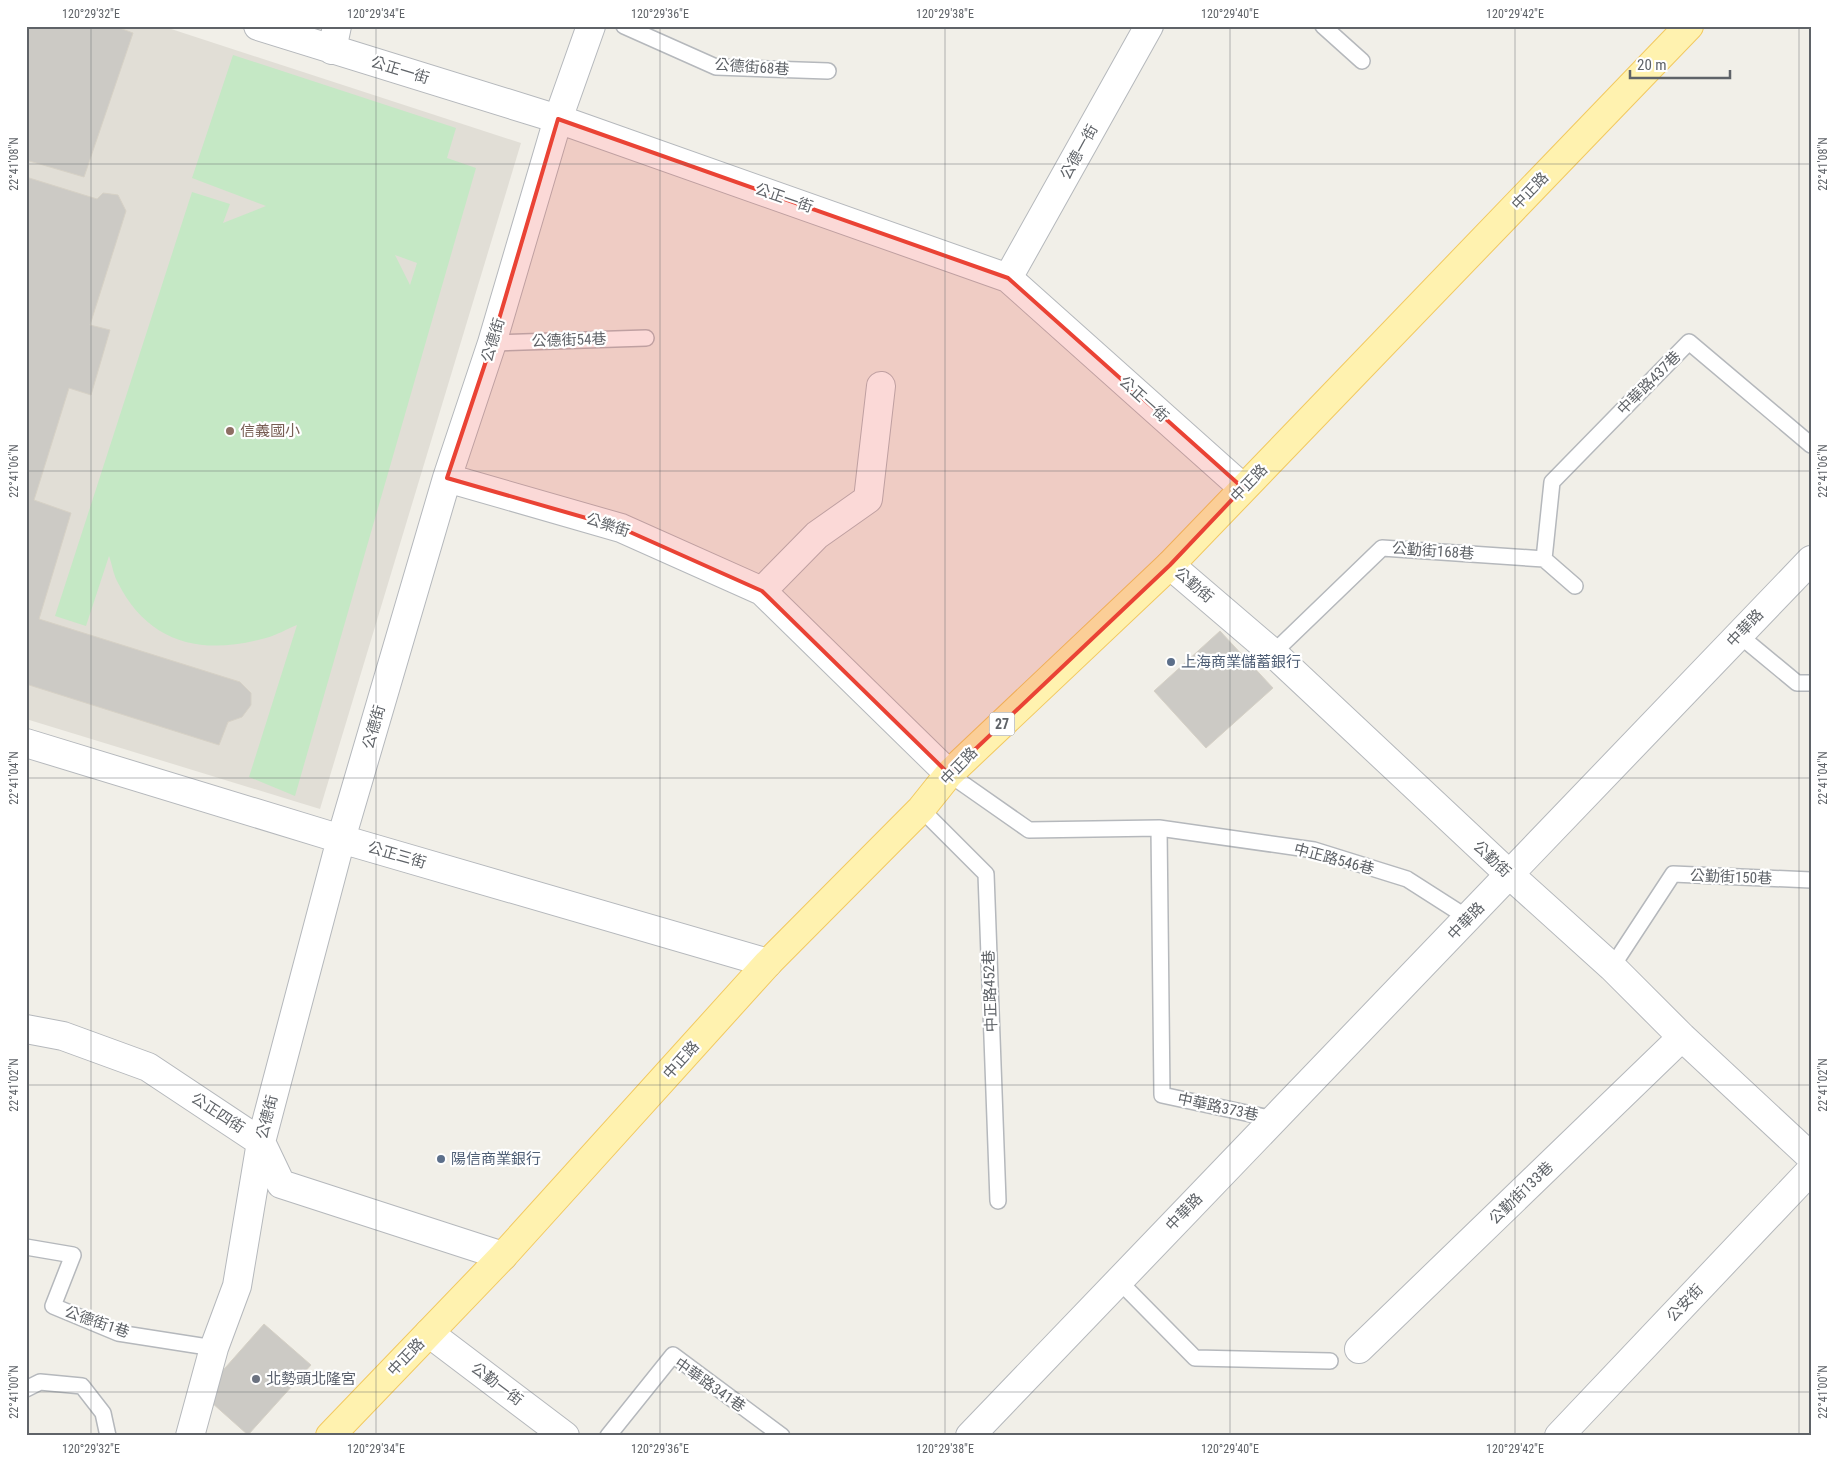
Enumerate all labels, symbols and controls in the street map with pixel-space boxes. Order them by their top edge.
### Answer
text: 120°29'32"E [62,7,120,21]
text: 120°29'34"E [347,7,405,21]
text: 120°29'36"E [631,7,689,21]
text: 120°29'38"E [916,7,974,21]
text: 120°29'40"E [1201,7,1259,21]
text: 120°29'42"E [1486,7,1544,21]
scale bar [1630,48,1730,80]
street label: 公正一街 [369,53,431,87]
street label: 公德街68巷 [714,55,790,79]
text: 20 m [1637,56,1667,74]
street label: 公德一街 [1057,121,1101,183]
text: 22°41'08"N [7,137,21,191]
text: 22°41'08"N [1816,137,1830,191]
street label: 中正路 [1508,169,1552,213]
street label: 公正一街 [753,180,815,216]
street label: 公德街 [478,316,508,364]
street label: 公德街54巷 [531,330,607,350]
street label: 中華路437巷 [1614,348,1684,418]
street label: 公正一街 [1116,372,1172,426]
place label: 信義國小 [240,422,300,440]
marker: 信義國小 [224,425,236,437]
text: 22°41'06"N [7,444,21,498]
text: 22°41'06"N [1816,444,1830,498]
street label: 中正路 [1227,461,1271,505]
street label: 公樂街 [584,509,632,541]
street label: 公勤街168巷 [1391,539,1475,563]
street label: 公勤街 [1171,564,1217,606]
street label: 中華路 [1723,606,1767,650]
place label: 上海商業儲蓄銀行 [1181,653,1301,671]
marker: 上海商業儲蓄銀行 [1165,656,1177,668]
street label: 公德街 [359,703,389,751]
road number: 27 [990,712,1014,736]
street label: 中正路 [937,744,981,788]
text: 22°41'04"N [7,751,21,805]
text: 22°41'04"N [1816,751,1830,805]
street label: 公勤街 [1469,837,1515,881]
street label: 公正三街 [366,838,428,872]
street label: 中正路546巷 [1292,840,1376,878]
street label: 公勤街150巷 [1690,867,1772,887]
street label: 中華路 [1444,899,1488,943]
street label: 中正路452巷 [980,950,1000,1032]
street label: 中正路 [659,1037,703,1083]
text: 22°41'02"N [7,1058,21,1112]
text: 22°41'02"N [1816,1058,1830,1112]
street label: 公正四街 [188,1089,248,1137]
street label: 中華路373巷 [1176,1090,1260,1124]
street label: 公德街 [253,1093,281,1141]
place label: 陽信商業銀行 [451,1150,541,1168]
marker: 陽信商業銀行 [435,1153,447,1165]
street label: 公勤街133巷 [1485,1158,1557,1228]
street label: 中華路 [1162,1190,1206,1234]
street label: 公安街 [1663,1280,1707,1326]
street label: 公德街1巷 [62,1303,132,1341]
street label: 中正路 [384,1335,428,1379]
street label: 中華路341巷 [671,1354,749,1416]
street label: 公勤一街 [468,1359,526,1409]
text: 22°41'00"N [7,1365,21,1419]
text: 22°41'00"N [1816,1365,1830,1419]
place label: 北勢頭北隆宮 [266,1370,356,1388]
marker: 北勢頭北隆宮 [250,1373,262,1385]
text: 120°29'32"E [62,1442,120,1456]
text: 120°29'34"E [347,1442,405,1456]
text: 120°29'36"E [631,1442,689,1456]
text: 120°29'38"E [916,1442,974,1456]
text: 120°29'40"E [1201,1442,1259,1456]
text: 120°29'42"E [1486,1442,1544,1456]

